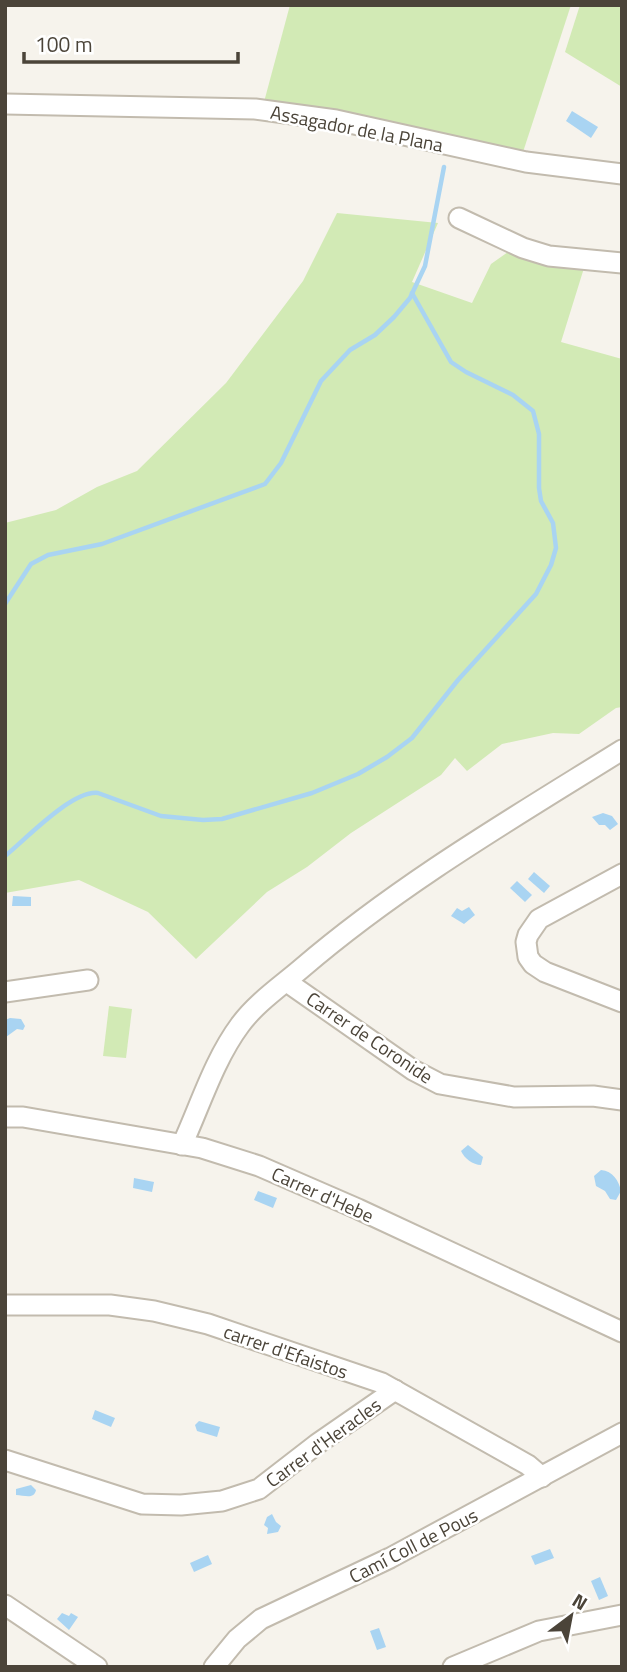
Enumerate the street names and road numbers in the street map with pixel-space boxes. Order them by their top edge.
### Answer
street label: Assagador de la Plana [268,97,446,159]
street label: Carrer de Coronide [301,984,439,1090]
street label: Carrer d'Hebe [267,1159,379,1229]
street label: carrer d'Efaistos [220,1316,352,1386]
street label: Carrer d'Heracles [259,1390,387,1494]
street label: Camí Coll de Pous [344,1500,483,1590]

